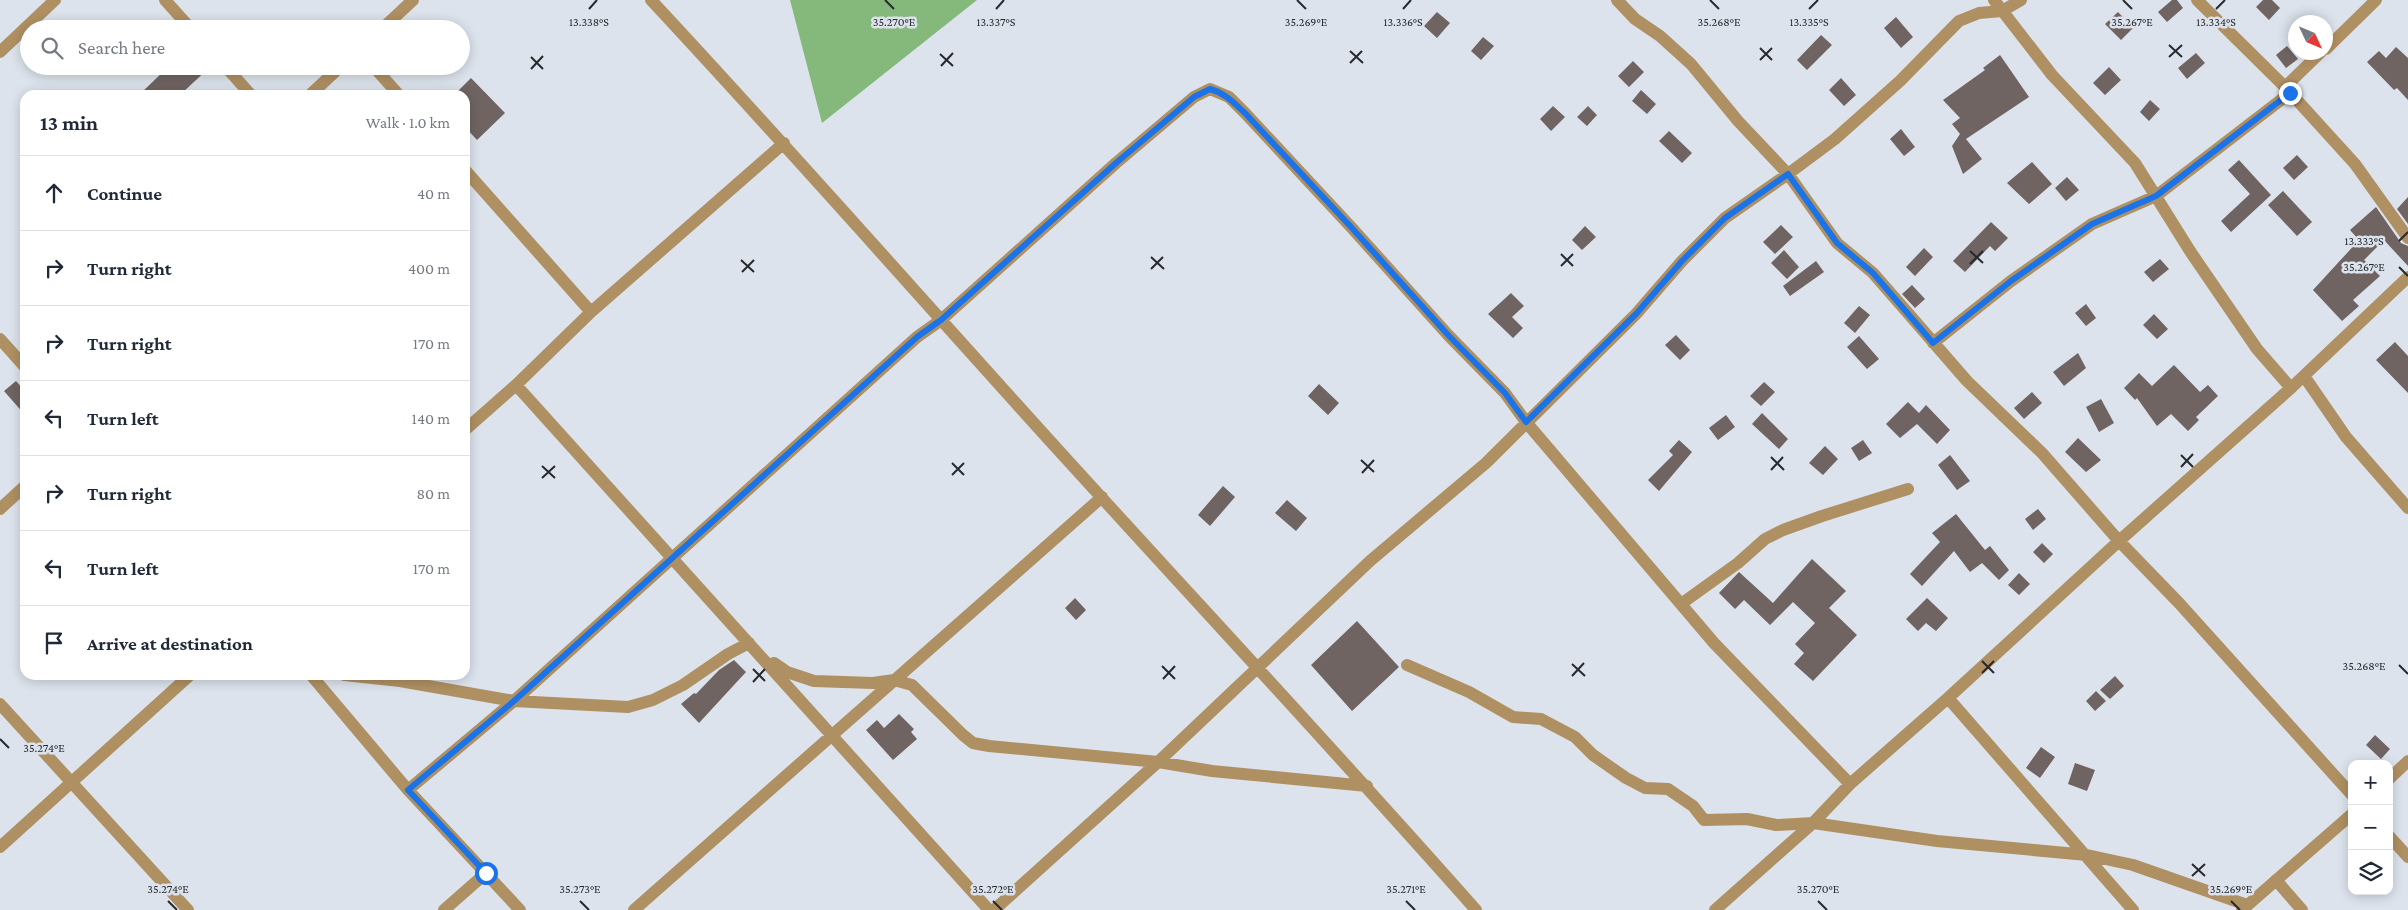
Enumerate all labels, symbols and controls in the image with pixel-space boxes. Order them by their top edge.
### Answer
text: 13.338°S [569,15,609,29]
text: 35.270°E [873,15,916,29]
text: 13.337°S [977,15,1016,29]
text: 35.269°E [1285,15,1328,29]
text: 13.336°S [1383,15,1423,29]
text: 35.268°E [1698,15,1741,29]
text: 13.335°S [1789,15,1829,29]
text: 35.267°E [2111,15,2153,29]
text: 13.334°S [2196,15,2236,29]
north arrow [2288,15,2333,60]
search box [20,20,470,75]
icon: search [38,34,66,62]
text: Search here [78,37,165,58]
route end [2279,82,2302,105]
text: 13 min [40,111,98,135]
text: Walk · 1.0 km [366,114,450,131]
icon: ahead [40,179,68,207]
text: Continue [87,183,162,204]
text: 40 m [417,185,450,202]
text: 13.333°S [2345,234,2384,248]
icon: right [40,254,68,282]
text: Turn right [87,258,172,279]
text: 400 m [408,260,450,277]
text: 35.267°E [2343,260,2385,274]
icon: right [40,329,68,357]
text: Turn right [87,333,172,354]
text: 170 m [413,335,450,352]
icon: left [40,404,68,432]
text: Turn left [87,408,159,429]
text: 140 m [412,410,450,427]
icon: right [40,479,68,507]
text: Turn right [87,483,172,504]
text: 80 m [416,485,450,502]
icon: left [40,554,68,582]
text: Turn left [87,558,159,579]
text: 170 m [413,560,450,577]
icon: arrive [40,629,68,657]
text: Arrive at destination [87,633,253,654]
text: 35.268°E [2343,659,2386,673]
text: 35.274°E [23,741,65,755]
map controls [2348,760,2393,895]
button: + [2348,760,2393,805]
button: − [2348,805,2393,850]
button: layers [2348,850,2393,895]
route start [475,862,498,885]
text: 35.274°E [147,882,189,896]
text: 35.273°E [559,882,601,896]
text: 35.272°E [972,882,1014,896]
text: 35.271°E [1386,882,1426,896]
text: 35.270°E [1797,882,1840,896]
text: 35.269°E [2210,882,2253,896]

